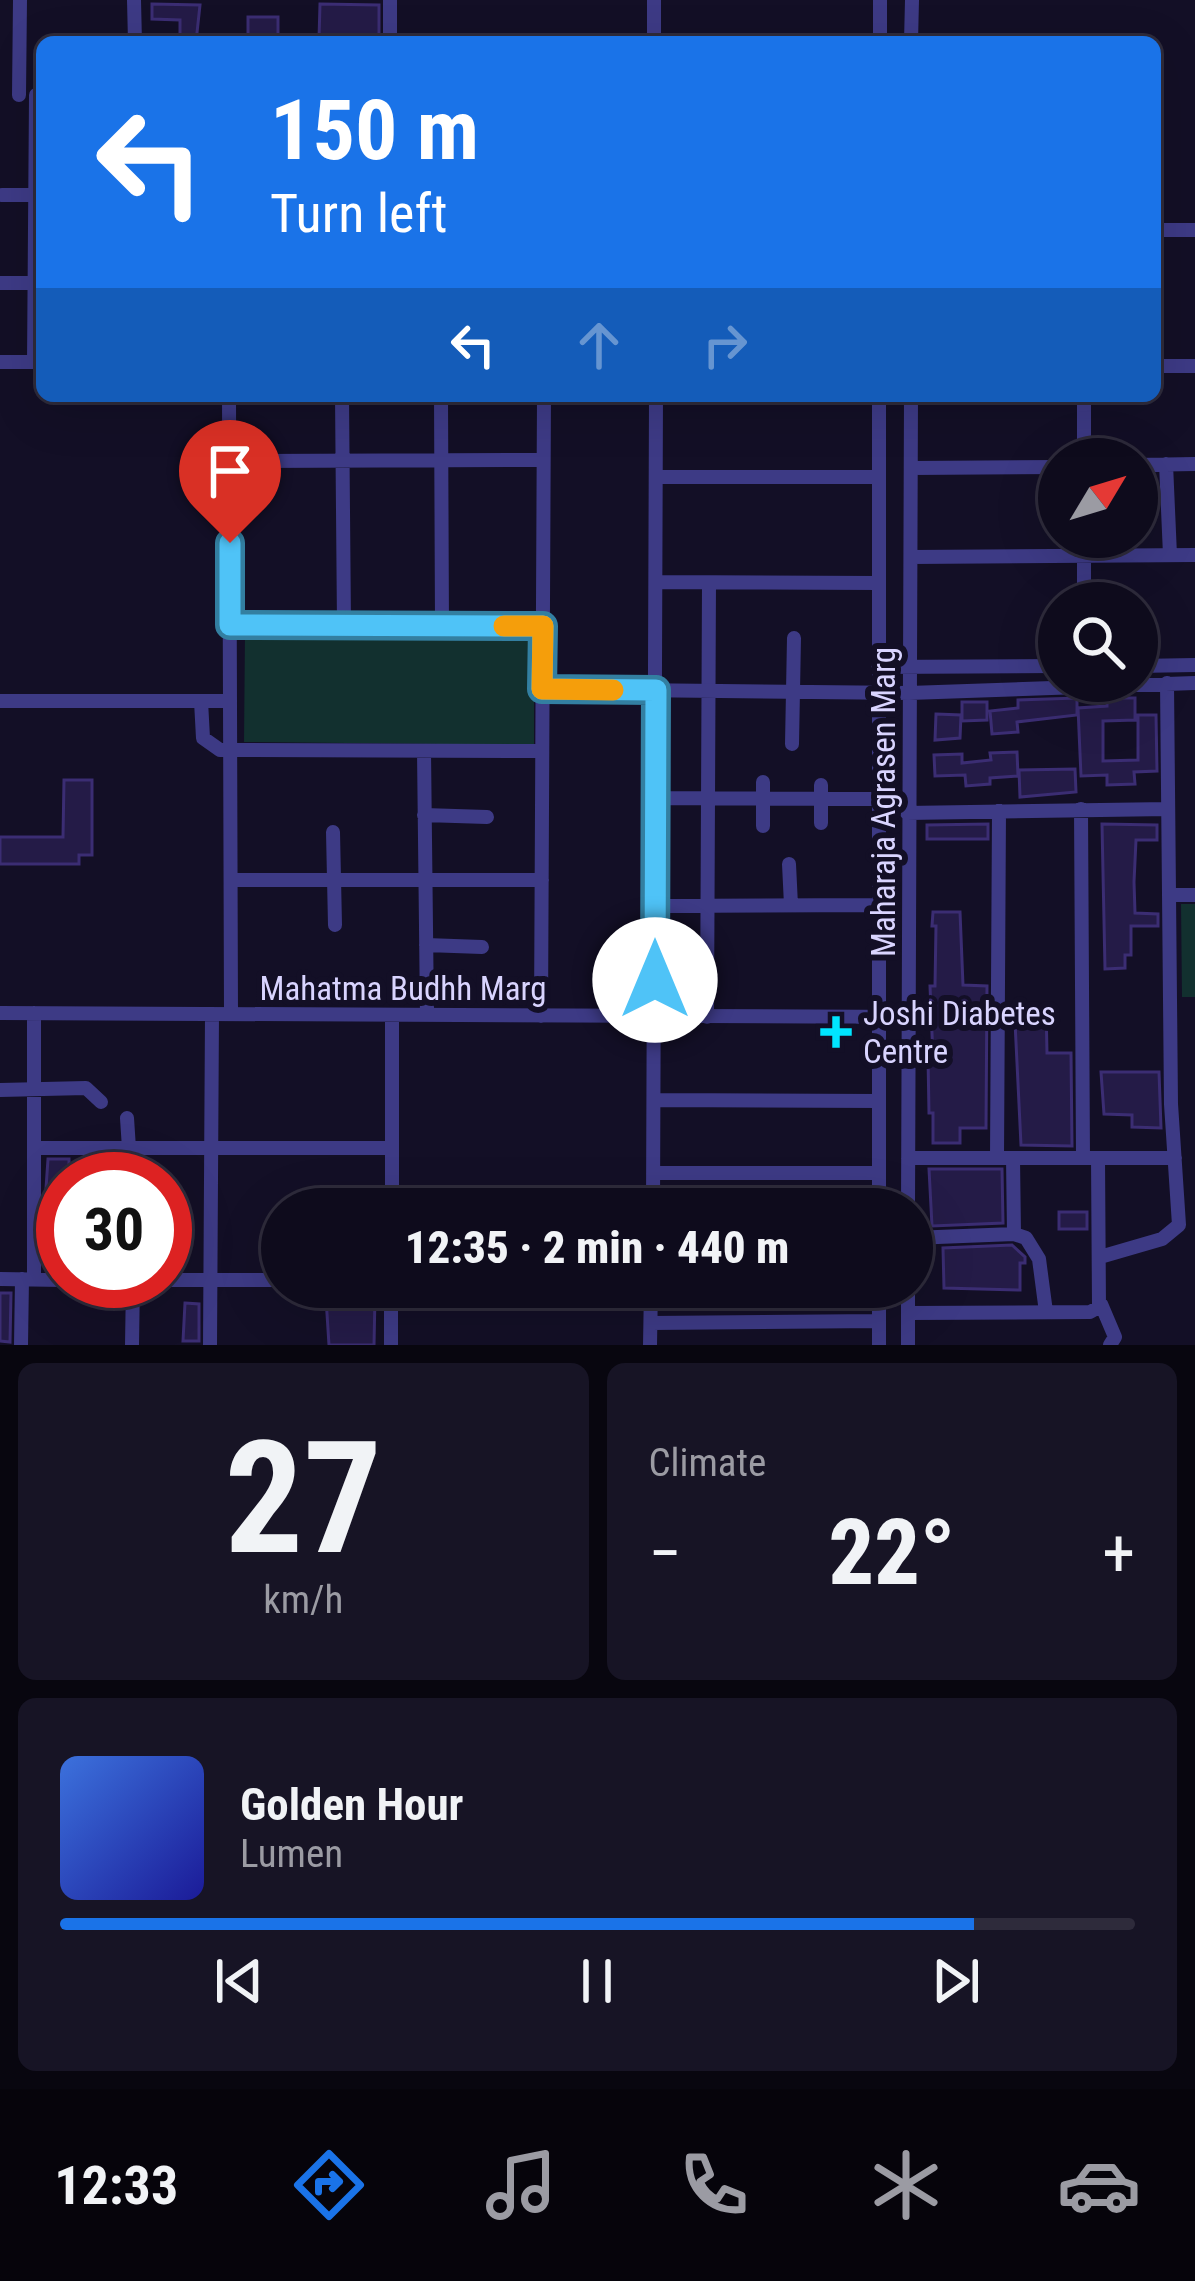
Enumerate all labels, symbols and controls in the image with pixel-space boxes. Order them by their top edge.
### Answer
text: 150 m [270,81,479,180]
icon: left [72,84,228,240]
text: Turn left [270,182,447,245]
icon: left [440,312,506,378]
icon: ahead [566,312,632,378]
icon: right [692,312,758,378]
pin [179,420,281,543]
icon: arrive [197,438,263,504]
north arrow [1038,438,1158,558]
map controls [1038,438,1158,702]
button: search [1038,582,1158,702]
street label: Maharaja Agrasen Marg [864,647,903,957]
position arrow [592,917,718,1043]
street label: Mahatma Budhh Marg [259,969,547,1008]
place label: Joshi Diabetes Centre [863,994,1056,1071]
marker: Joshi Diabetes Centre [820,1016,852,1048]
speed limit sign: 30 [36,1152,192,1308]
text: 12:35 · 2 min · 440 m [405,1221,789,1274]
text: 27 [224,1407,382,1590]
text: Climate [649,1440,766,1486]
text: 22° [828,1501,955,1606]
text: − [649,1515,682,1592]
text: + [1102,1515,1135,1592]
text: km/h [263,1577,343,1623]
text: Golden Hour [240,1778,463,1831]
text: Lumen [240,1831,343,1877]
icon: previous [206,1948,272,2014]
icon: pause [564,1948,630,2014]
icon: next [923,1948,989,2014]
icon: directions [287,2143,371,2227]
icon: music [479,2143,563,2227]
icon: phone [672,2143,756,2227]
icon: climate [864,2143,948,2227]
icon: car [1057,2143,1141,2227]
text: 12:33 [54,2154,178,2217]

